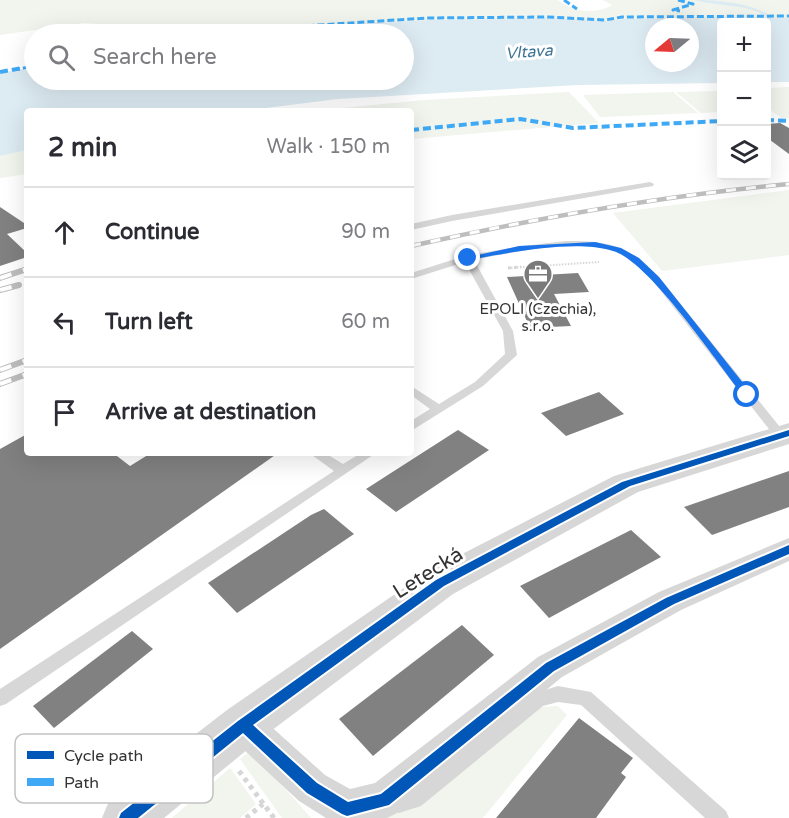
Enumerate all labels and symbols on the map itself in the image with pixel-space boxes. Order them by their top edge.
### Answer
north arrow [645,18,699,72]
water label: Vltava [505,40,554,64]
route end [454,244,480,270]
office icon: EPOLI (Czechia), s.r.o. [522,258,554,300]
place label: EPOLI (Czechia), s.r.o. [480,300,596,335]
route start [733,381,759,407]
street label: Letecká [388,542,468,604]
legend [15,734,213,803]
text: Cycle path [64,746,143,766]
text: Path [64,773,99,793]

